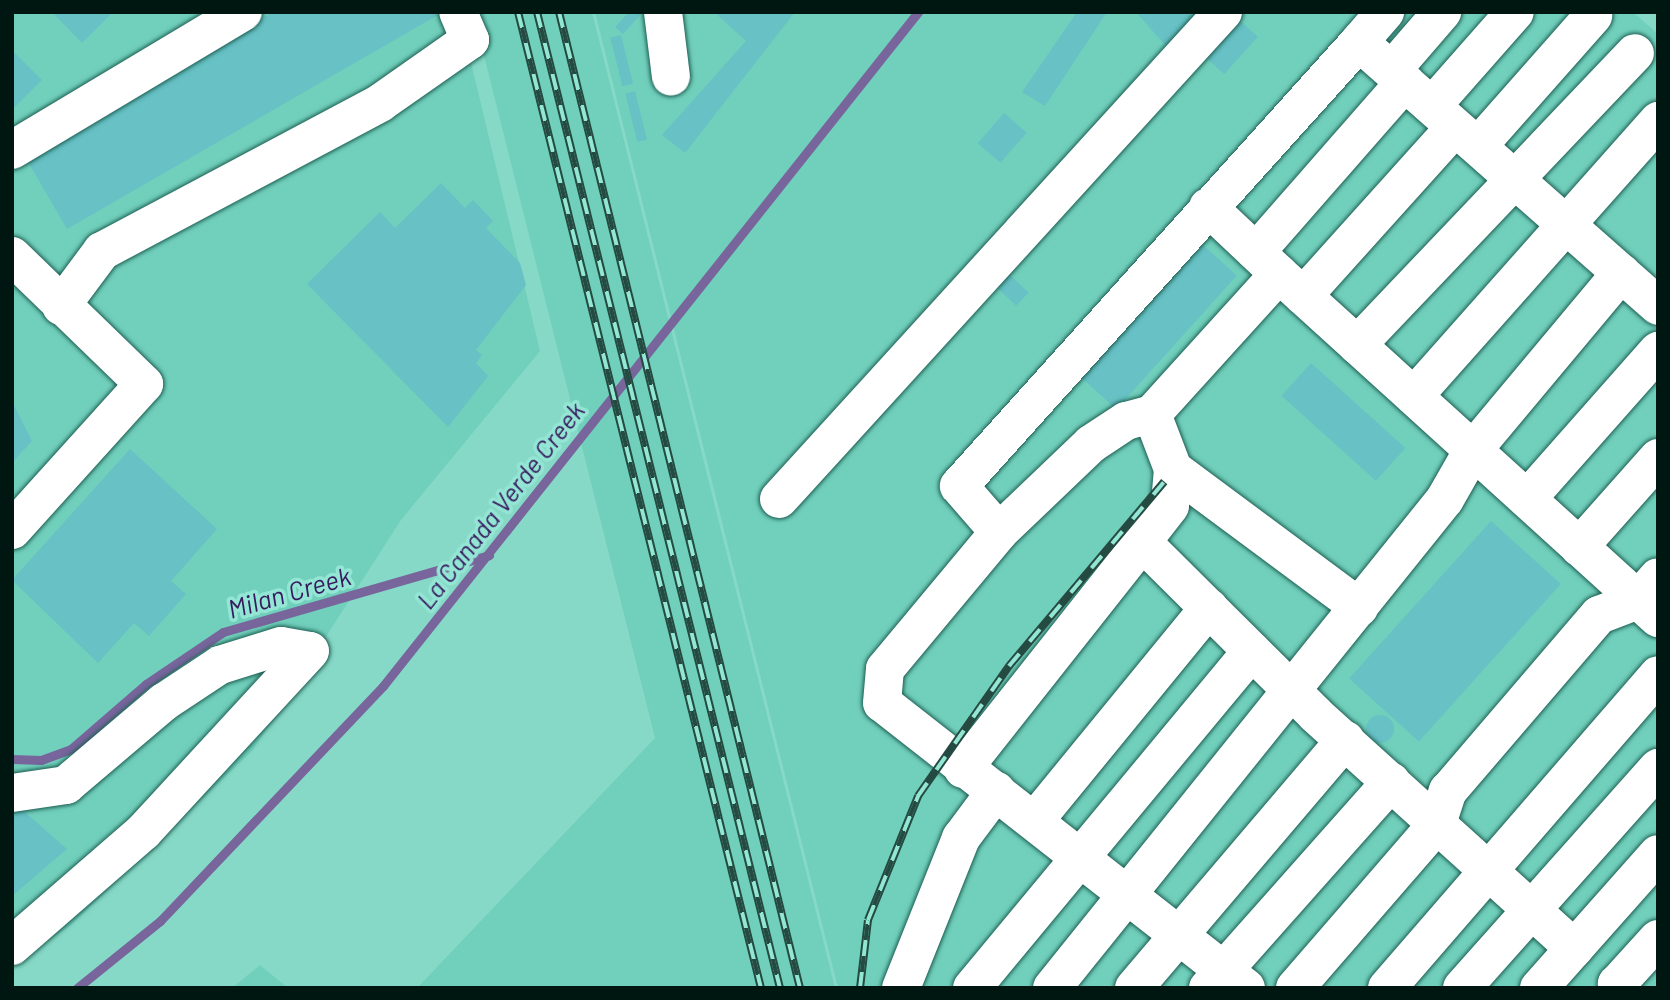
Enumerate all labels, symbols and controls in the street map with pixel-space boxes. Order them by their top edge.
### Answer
water label: La Canada Verde Creek [410,395,590,615]
water label: Milan Creek [224,560,354,624]

